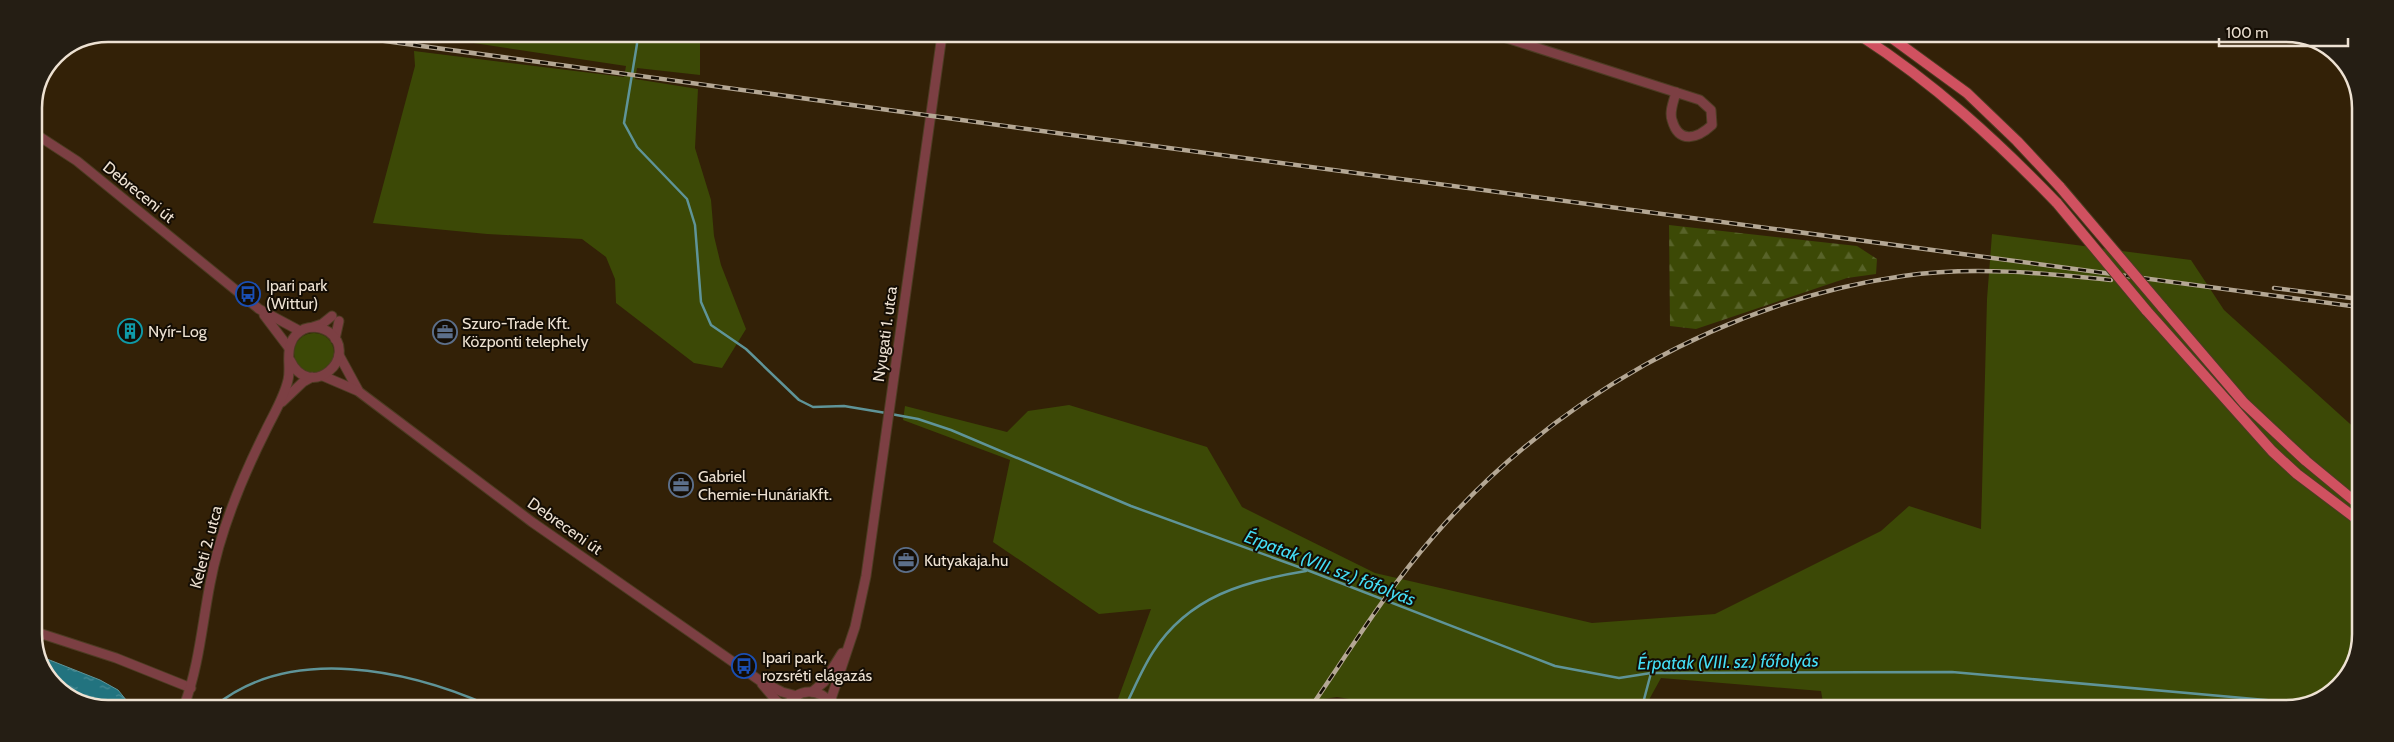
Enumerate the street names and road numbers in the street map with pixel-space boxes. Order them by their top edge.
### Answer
street label: Debreceni út [99,157,179,227]
street label: Nyugati 1. utca [869,285,901,383]
street label: Debreceni út [524,493,606,559]
street label: Keleti 2. utca [186,503,226,590]

